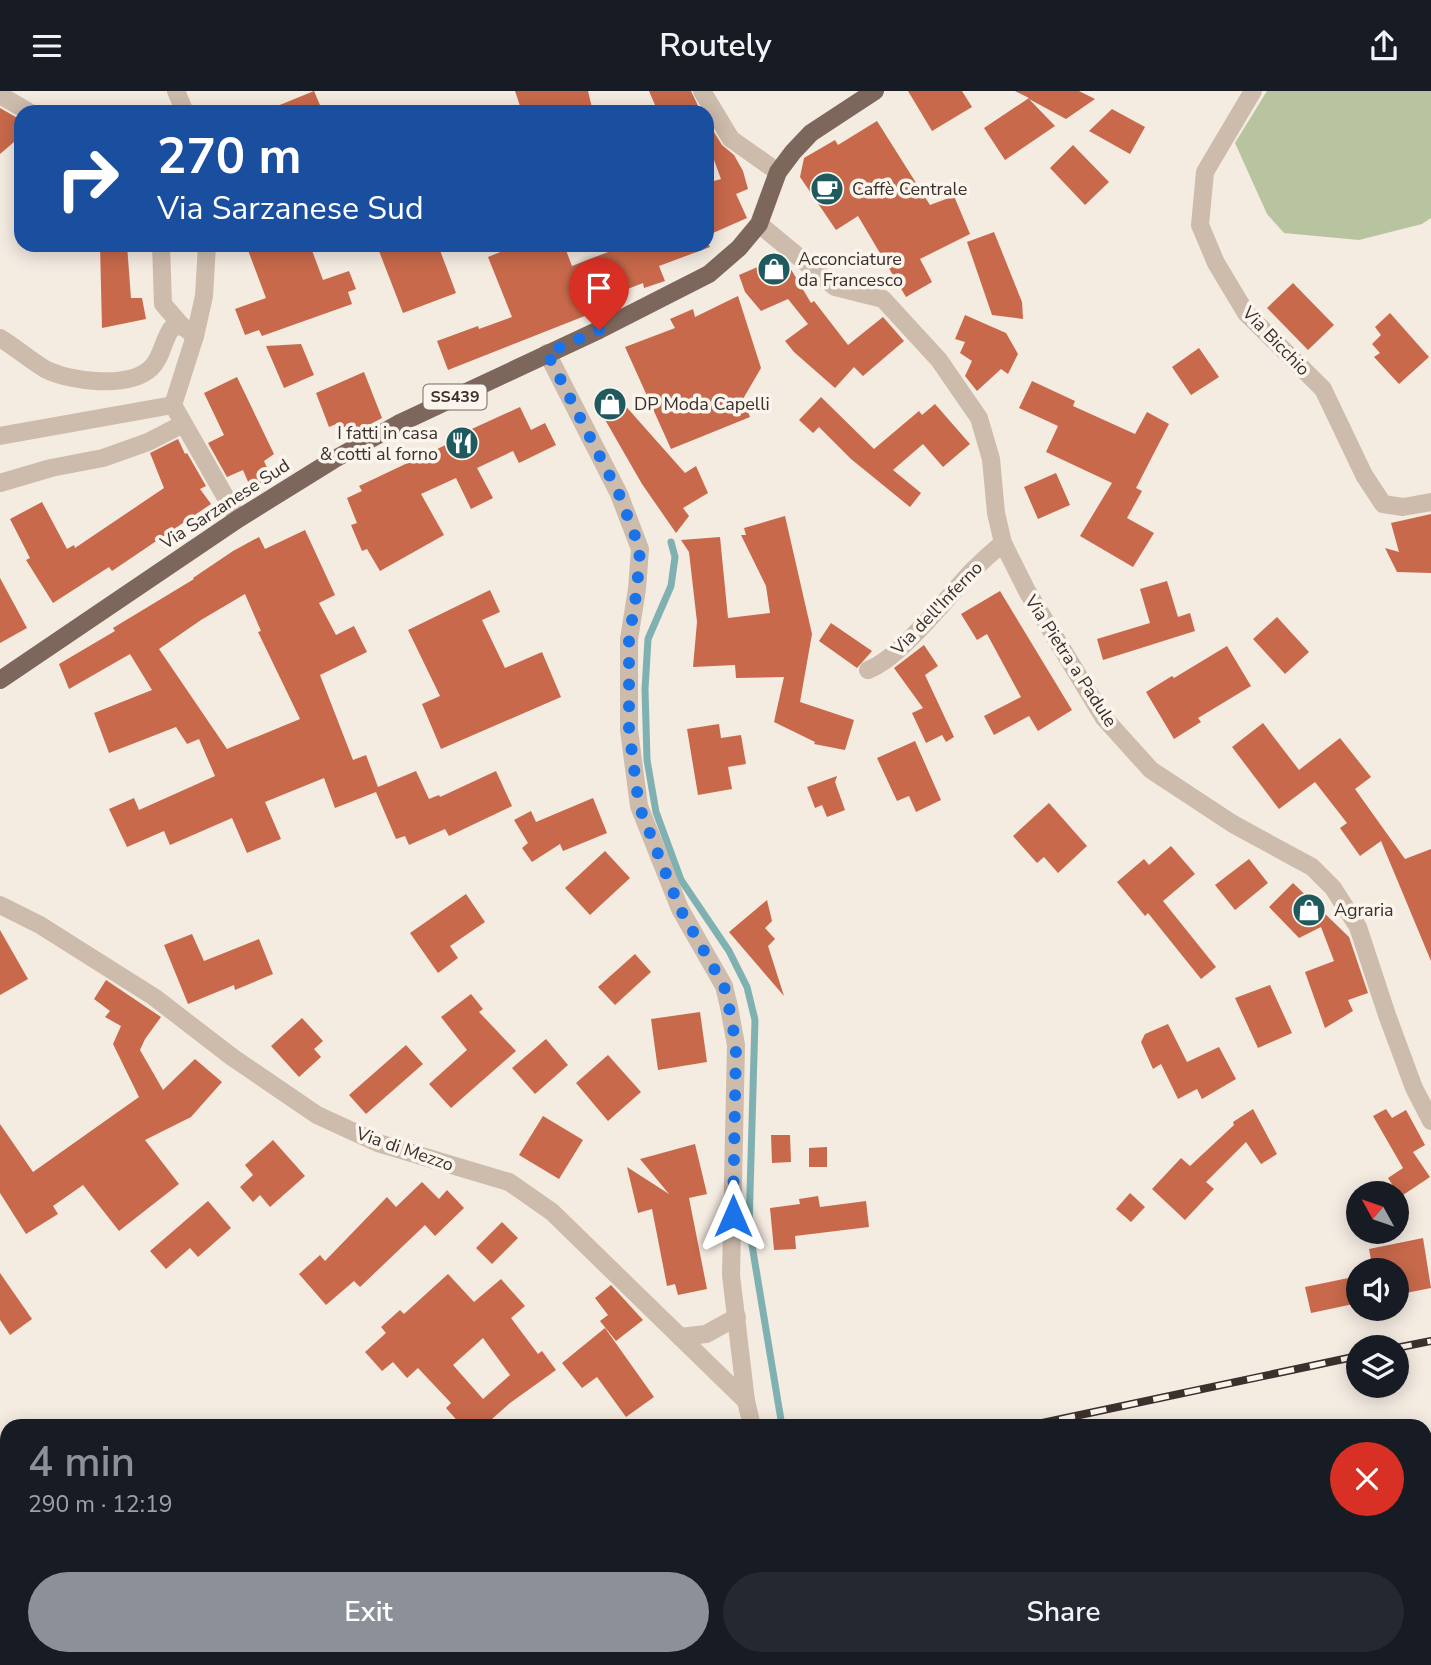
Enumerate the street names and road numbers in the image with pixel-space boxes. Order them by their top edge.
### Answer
street label: Via Bicchio [1236,300,1315,381]
road number: SS439 [424,385,486,409]
street label: Via Sarzanese Sud [155,453,294,555]
street label: Via dell'Inferno [885,556,988,661]
street label: Via Pietra a Padule [1019,590,1123,732]
street label: Via di Mezzo [352,1121,457,1177]

